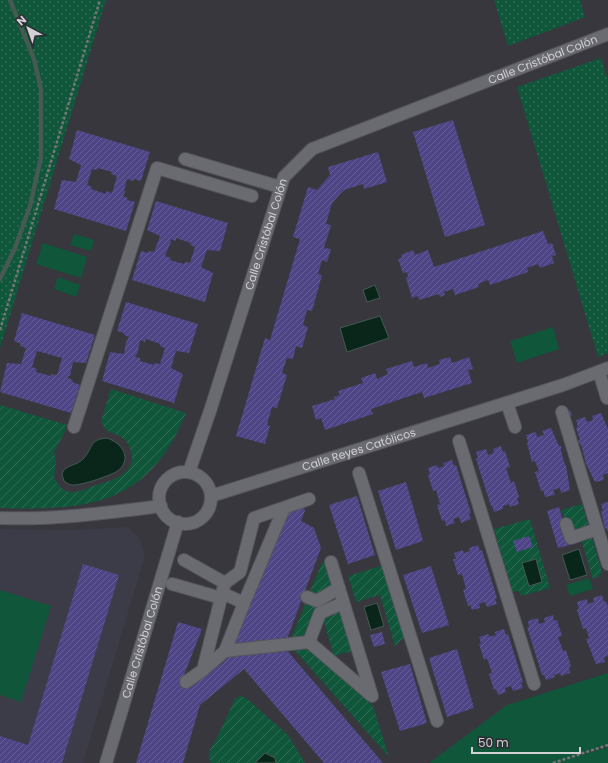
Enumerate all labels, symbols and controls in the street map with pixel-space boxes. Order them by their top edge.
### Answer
north arrow [8,8,48,48]
text: N [13,12,30,29]
street label: Calle Cristóbal Colón [486,31,600,88]
street label: Calle Cristóbal Colón [241,176,291,292]
street label: Calle Reyes Católicos [300,424,418,475]
street label: Calle Cristóbal Colón [118,584,166,700]
scale bar [472,729,580,755]
text: 50 m [478,734,509,751]

